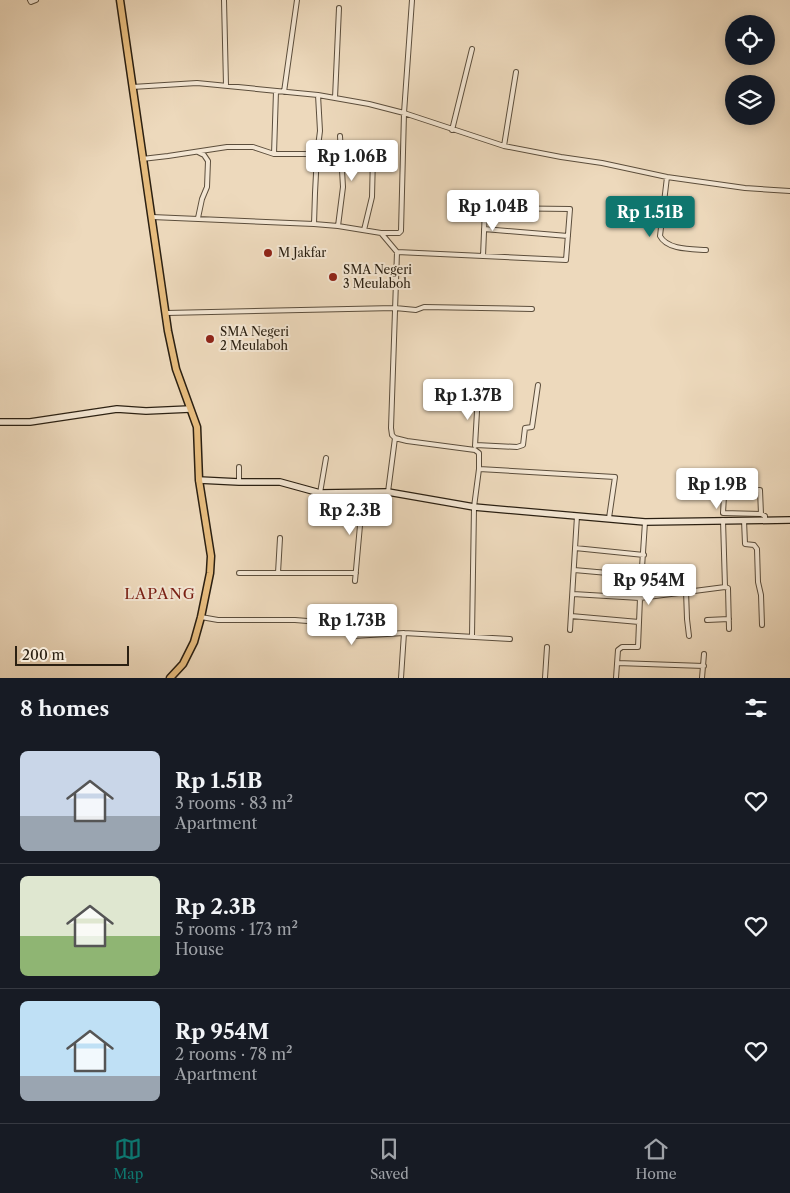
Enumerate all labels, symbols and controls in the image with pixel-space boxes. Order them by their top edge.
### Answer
map controls [725,15,775,125]
button: locate [725,15,775,65]
button: layers [725,75,775,125]
pin: Rp 1.06B [300,140,404,182]
text: Rp 1.06B [317,146,387,166]
pin: Rp 1.04B [441,190,545,232]
text: Rp 1.04B [458,196,528,216]
pin: Rp 1.51B [598,196,702,238]
text: Rp 1.51B [617,202,683,222]
place label: M Jakfar [278,245,326,260]
marker: M Jakfar [262,247,274,259]
place label: SMA Negeri 3 Meulaboh [343,262,412,291]
marker: SMA Negeri 3 Meulaboh [327,271,339,283]
place label: SMA Negeri 2 Meulaboh [220,324,289,353]
marker: SMA Negeri 2 Meulaboh [204,333,216,345]
pin: Rp 1.37B [416,378,520,421]
text: Rp 1.37B [434,385,502,405]
pin: Rp 1.9B [671,468,763,510]
text: Rp 1.9B [687,474,747,494]
pin: Rp 2.3B [304,494,396,536]
text: Rp 2.3B [319,500,381,520]
pin: Rp 954M [603,564,695,606]
text: Rp 954M [613,570,685,590]
district label: LAPANG [124,584,196,603]
pin: Rp 1.73B [300,604,404,646]
text: Rp 1.73B [318,610,386,630]
scale bar [15,643,129,666]
text: 200 m [22,646,65,664]
icon: filters [742,694,770,722]
text: 8 homes [20,696,109,721]
text: Rp 1.51B [175,768,262,793]
icon: home [60,771,120,831]
icon: heart [742,787,770,815]
text: 3 rooms · 83 m² [175,793,293,813]
text: Apartment [175,813,257,833]
text: Rp 2.3B [175,894,256,919]
icon: home [60,896,120,956]
icon: heart [742,912,770,940]
text: 5 rooms · 173 m² [175,919,298,939]
text: House [175,939,224,959]
text: Rp 954M [175,1019,269,1044]
icon: home [60,1021,120,1081]
icon: heart [742,1037,770,1065]
text: 2 rooms · 78 m² [175,1044,293,1064]
text: Apartment [175,1064,257,1084]
tab: Map [113,1135,143,1183]
tab: Saved [370,1135,409,1183]
tab: Home [636,1135,677,1183]

